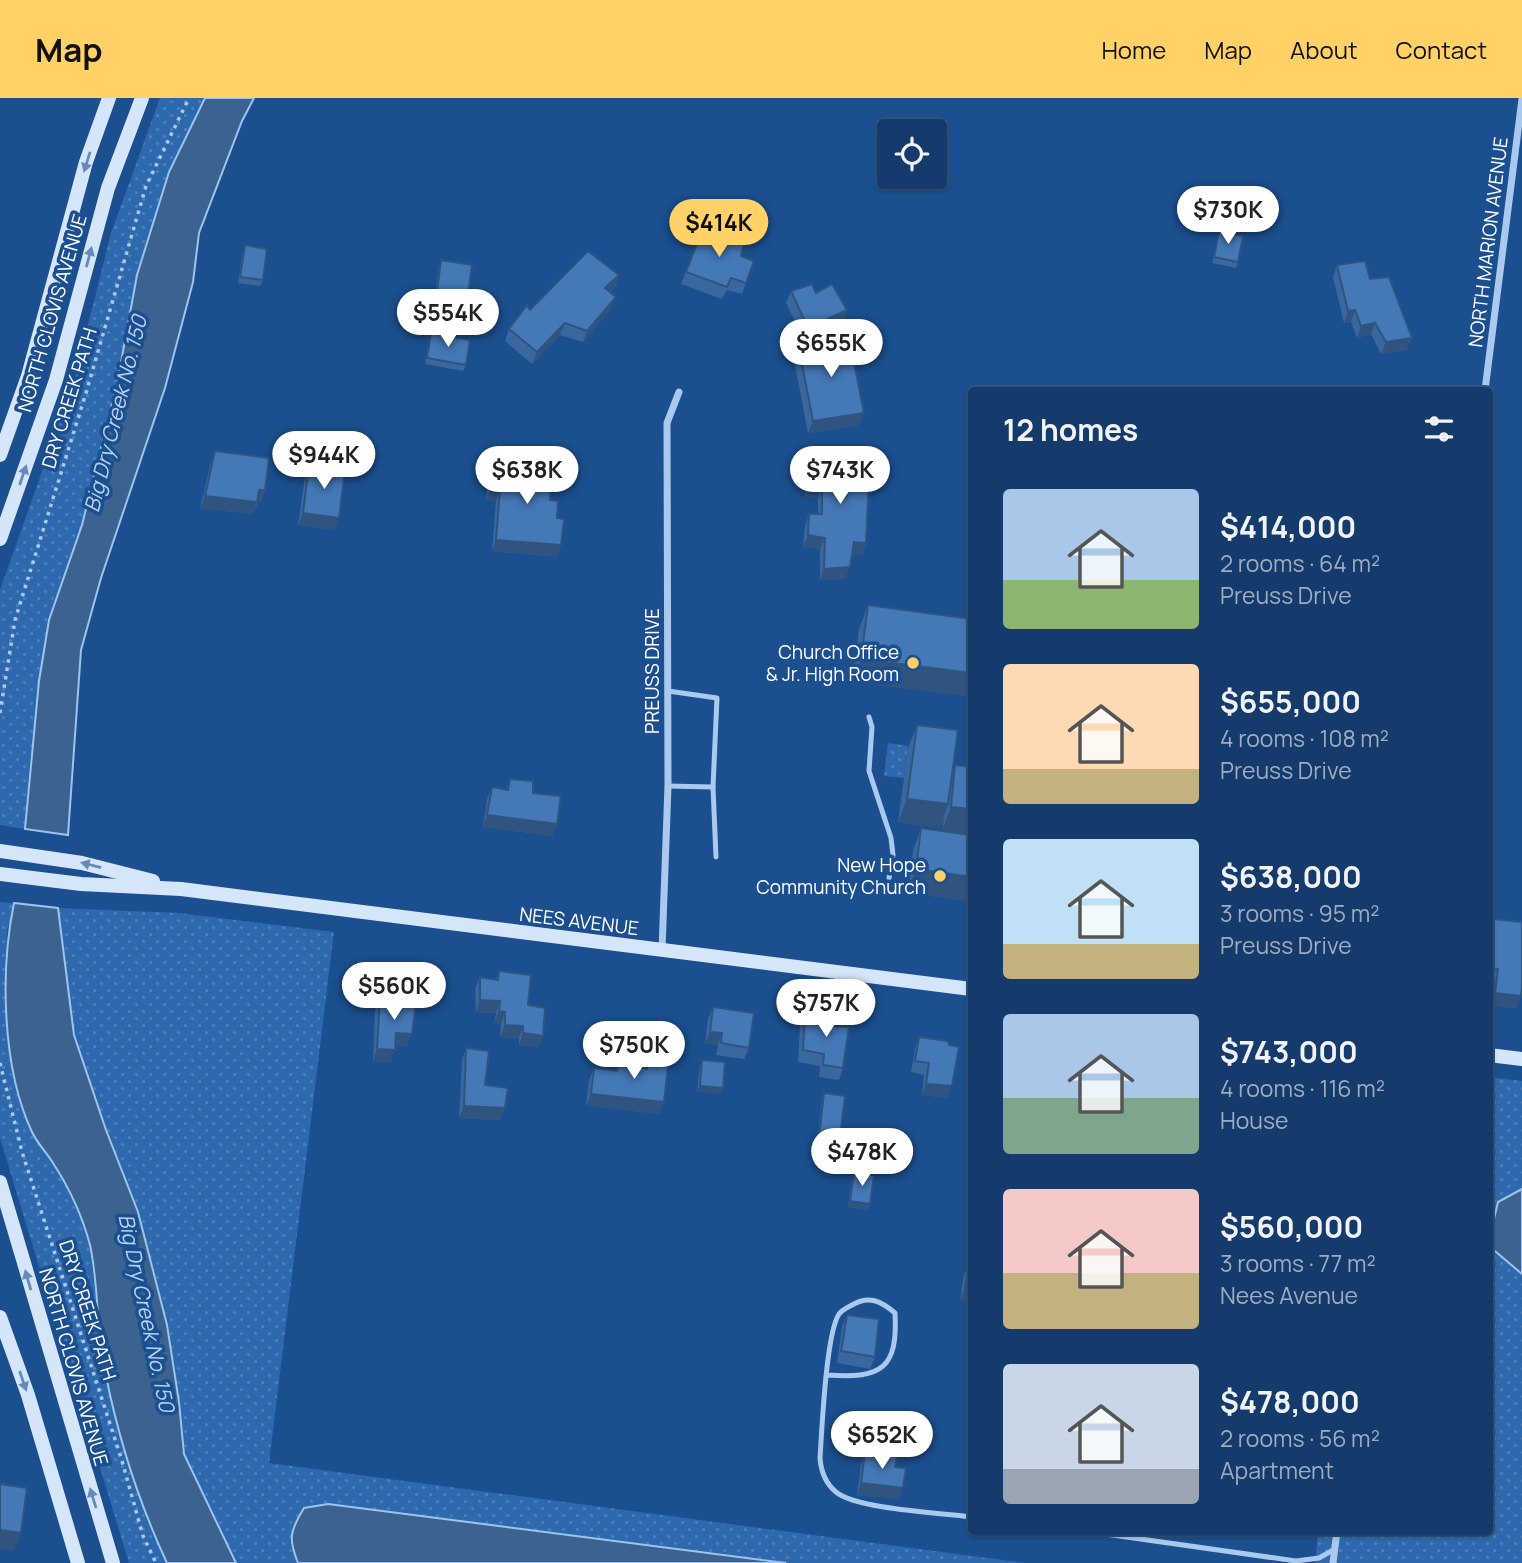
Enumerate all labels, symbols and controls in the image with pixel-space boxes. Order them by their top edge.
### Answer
text: Map [35,27,103,72]
text: Home [1101,33,1166,66]
text: Map [1204,33,1252,66]
text: About [1290,33,1358,66]
text: Contact [1396,33,1487,66]
map controls [877,119,947,189]
button: locate [877,119,947,189]
street label: NORTH MARION AVENUE [1462,135,1514,349]
one-way arrow [81,152,91,173]
pin: $730K [1179,186,1277,246]
text: $730K [1193,193,1263,225]
pin: $414K [670,200,768,259]
text: $414K [685,206,753,238]
street label: NORTH CLOVIS AVENUE [11,211,93,415]
one-way arrow [84,246,95,268]
pin: $554K [399,289,497,349]
text: $554K [413,296,483,328]
water label: Big Dry Creek No. 150 [77,310,154,515]
pin: $655K [782,320,880,379]
street label: DRY CREEK PATH [35,324,103,472]
text: $655K [796,326,866,358]
text: 12 homes [1003,409,1138,450]
icon: filters [1420,410,1458,448]
pin: $944K [275,432,373,491]
text: $944K [288,438,360,470]
pin: $638K [478,446,576,506]
pin: $743K [791,446,889,506]
text: $638K [491,453,563,485]
text: $743K [806,453,874,485]
one-way arrow [18,464,29,485]
text: $414,000 [1220,506,1356,547]
icon: home [1059,517,1143,601]
text: 2 rooms · 64 m² [1220,547,1380,579]
text: Preuss Drive [1220,579,1352,611]
street label: PREUSS DRIVE [639,608,665,734]
place label: Church Office & Jr. High Room [766,639,899,687]
marker: Church Office & Jr. High Room [905,655,921,671]
text: $655,000 [1220,681,1361,722]
icon: home [1059,692,1143,776]
text: 4 rooms · 108 m² [1220,722,1389,754]
text: Preuss Drive [1220,754,1352,786]
place label: New Hope Community Church [756,852,926,900]
text: $638,000 [1220,856,1362,897]
one-way arrow [80,859,102,870]
icon: home [1059,867,1143,951]
marker: New Hope Community Church [932,868,948,884]
text: 3 rooms · 95 m² [1220,897,1379,929]
street label: NEES AVENUE [518,901,640,941]
text: Preuss Drive [1220,929,1352,961]
pin: $560K [345,962,443,1022]
text: $560K [358,969,430,1001]
pin: $757K [777,979,875,1039]
text: $757K [792,986,860,1018]
pin: $750K [585,1021,683,1081]
text: $750K [599,1028,669,1060]
text: $743,000 [1220,1031,1358,1072]
icon: home [1059,1042,1143,1126]
text: 4 rooms · 116 m² [1220,1072,1385,1104]
text: House [1220,1104,1289,1136]
pin: $478K [813,1128,911,1188]
text: $478K [827,1135,897,1167]
text: $560,000 [1220,1206,1363,1247]
water label: Big Dry Creek No. 150 [112,1211,182,1417]
icon: home [1059,1217,1143,1301]
street label: DRY CREEK PATH [53,1237,123,1383]
text: 3 rooms · 77 m² [1220,1247,1376,1279]
street label: NORTH CLOVIS AVENUE [33,1265,115,1469]
one-way arrow [23,1269,33,1290]
text: Nees Avenue [1220,1279,1358,1311]
one-way arrow [18,1370,29,1391]
text: $478,000 [1220,1381,1360,1422]
icon: home [1059,1392,1143,1476]
pin: $652K [833,1412,931,1471]
text: $652K [847,1418,917,1450]
text: 2 rooms · 56 m² [1220,1422,1380,1454]
text: Apartment [1220,1454,1334,1486]
one-way arrow [87,1487,97,1508]

